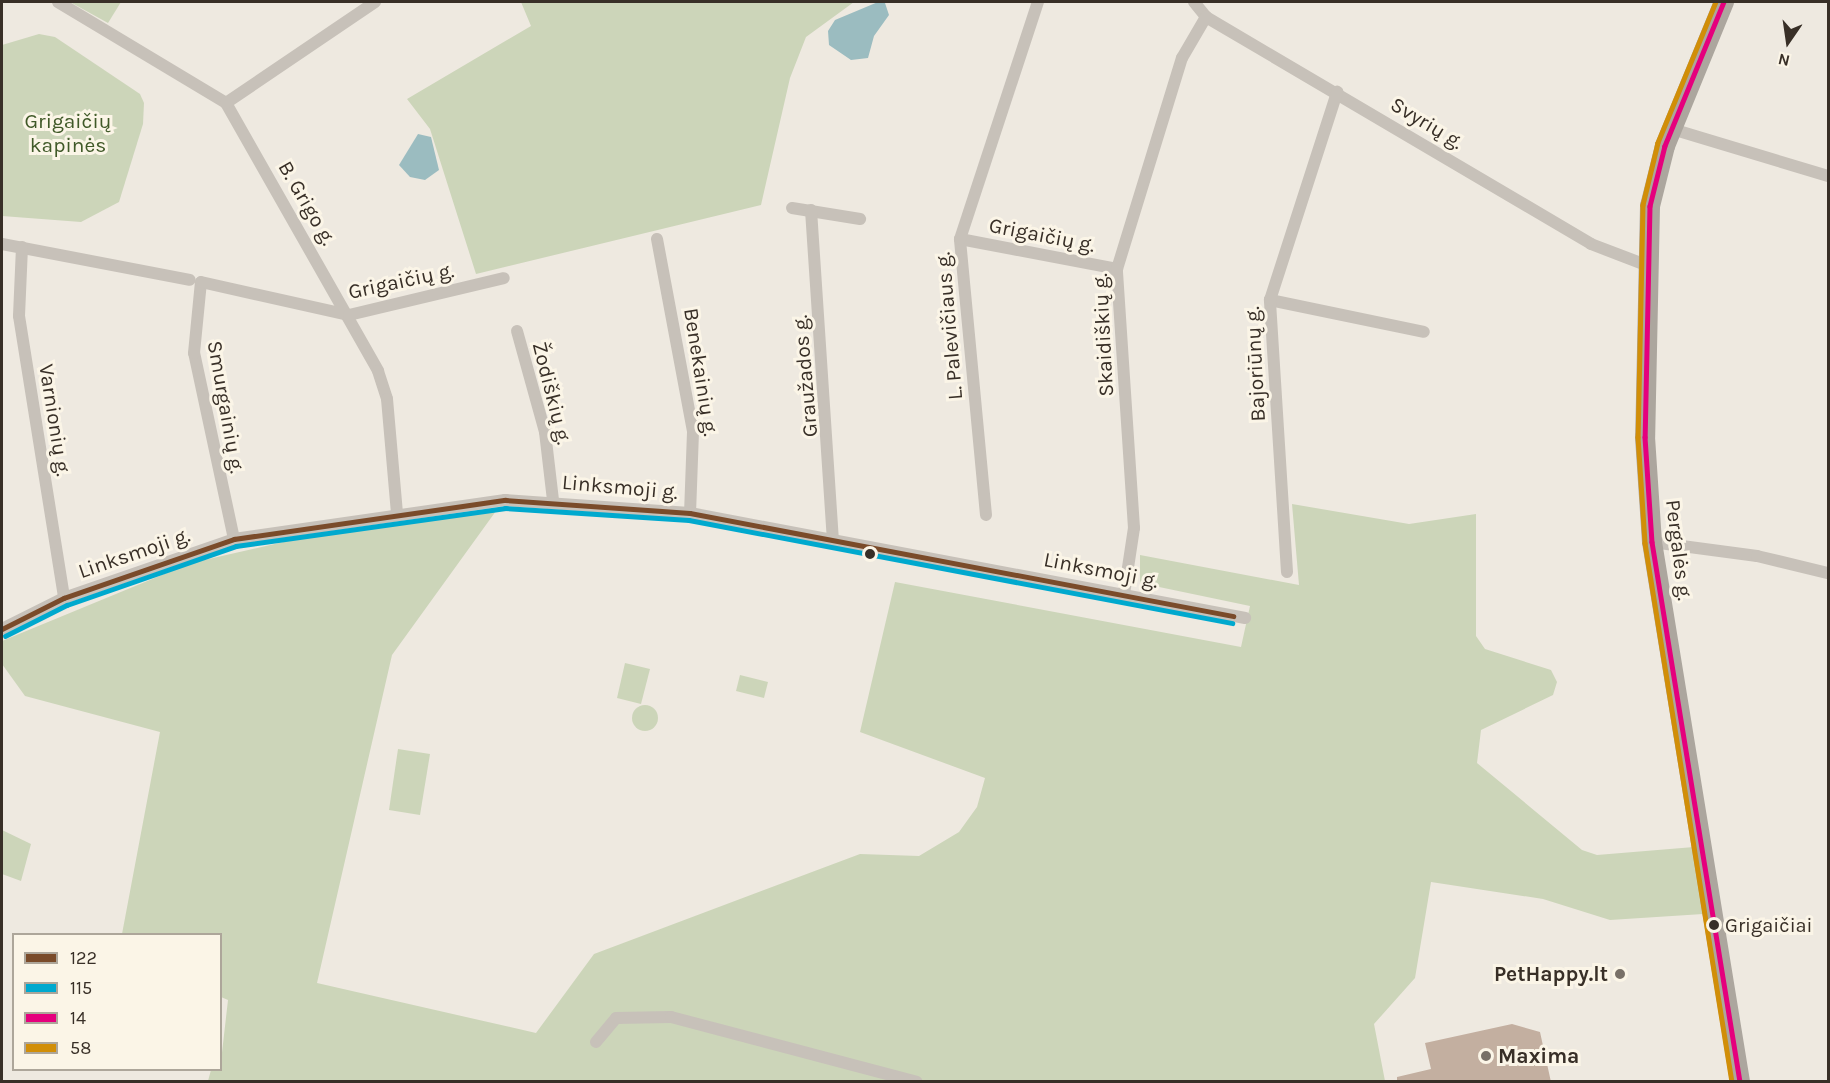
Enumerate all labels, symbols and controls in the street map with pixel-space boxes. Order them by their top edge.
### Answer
north arrow [1758,12,1818,72]
text: N [1776,49,1792,71]
street label: Svyrių g. [1386,92,1468,154]
park label: Grigaičių kapinės [25,108,111,158]
street label: B. Grigo g. [273,156,341,250]
street label: Grigaičių g. [987,212,1097,258]
street label: L. Palevičiaus g. [930,251,968,401]
street label: Grigaičių g. [346,258,456,304]
street label: Skaidiškių g. [1087,273,1119,397]
street label: Benekainių g. [678,306,724,438]
street label: Bajoriūnų g. [1239,306,1271,422]
street label: Graužados g. [787,314,823,438]
street label: Smurgainių g. [202,339,250,475]
street label: Žodiškių g. [527,339,577,447]
street label: Varnionių g. [34,362,76,478]
street label: Linksmoji g. [561,469,679,505]
street label: Pergalės g. [1660,498,1698,602]
street label: Linksmoji g. [75,522,193,584]
street label: Linksmoji g. [1042,547,1160,593]
unlabelled marker [864,548,876,560]
place label: Grigaičiai [1725,913,1813,937]
marker: Grigaičiai [1708,919,1720,931]
legend [12,933,222,1071]
text: 122 [70,947,97,969]
place label: PetHappy.lt [1494,961,1608,987]
marker: PetHappy.lt [1613,967,1627,981]
text: 115 [70,977,92,999]
text: 14 [70,1007,86,1029]
text: 58 [70,1037,91,1059]
place label: Maxima [1498,1043,1579,1069]
marker: Maxima [1479,1049,1493,1063]

